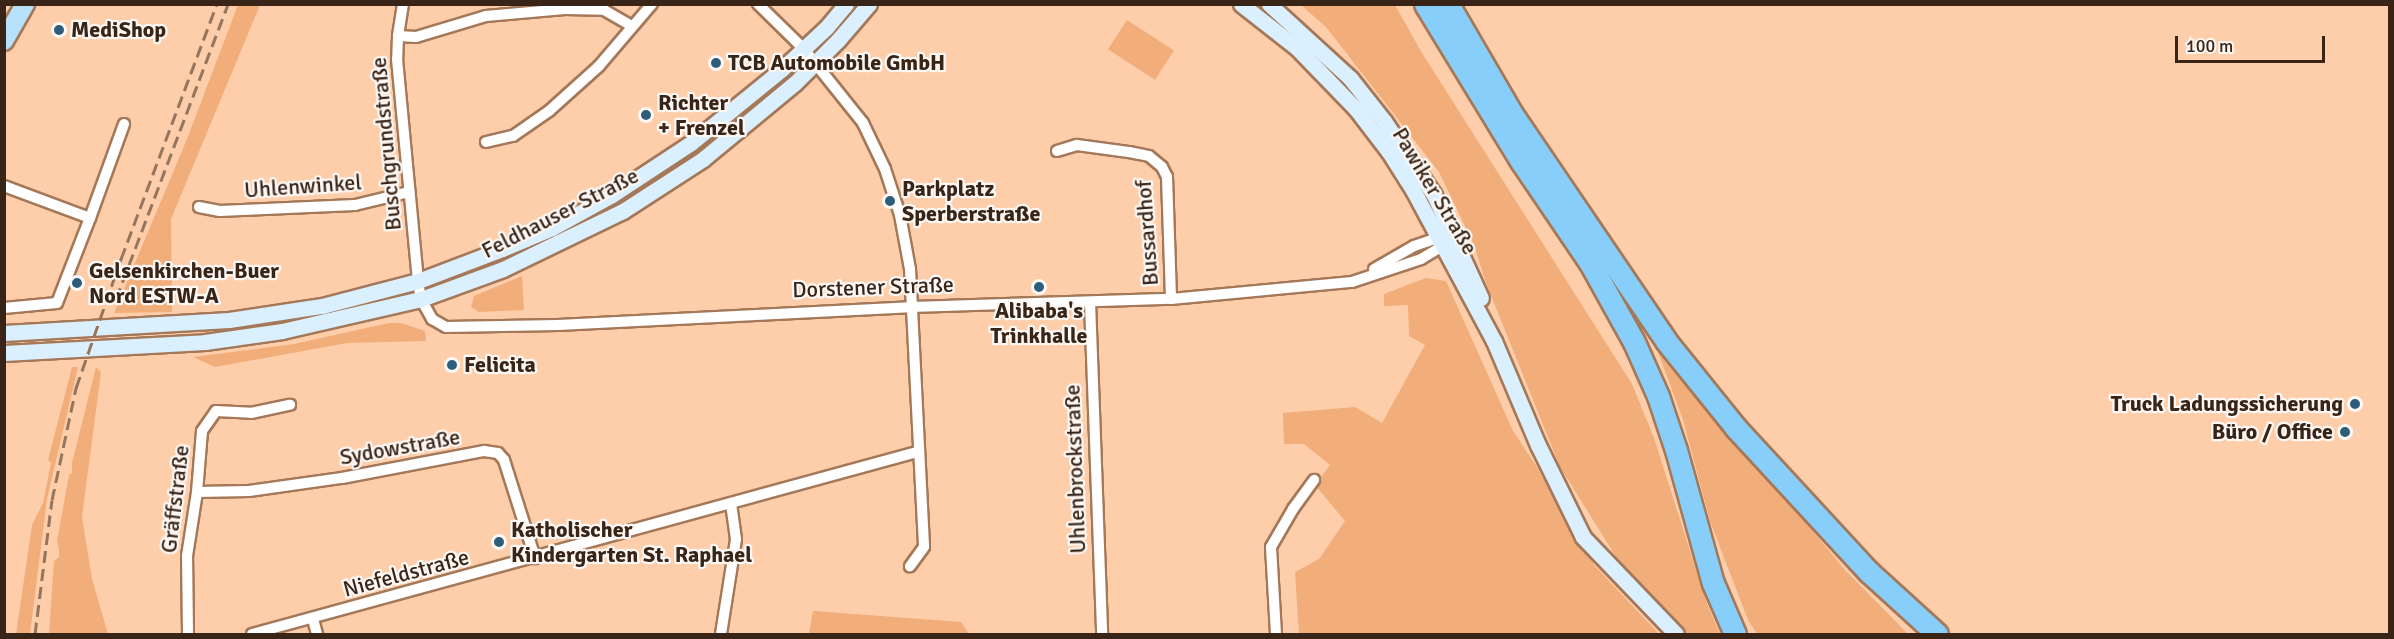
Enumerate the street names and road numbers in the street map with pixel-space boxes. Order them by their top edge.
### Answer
street label: Buschgrundstraße [365,56,407,232]
street label: Pawiker Straße [1387,123,1483,259]
street label: Feldhauser Straße [477,162,643,264]
street label: Uhlenwinkel [243,169,363,203]
street label: Bussardhof [1130,179,1164,287]
street label: Dorstener Straße [792,271,954,303]
street label: Uhlenbrockstraße [1059,384,1091,554]
street label: Sydowstraße [338,423,462,471]
street label: Gräffstraße [155,444,195,554]
street label: Niefeldstraße [340,544,472,602]

